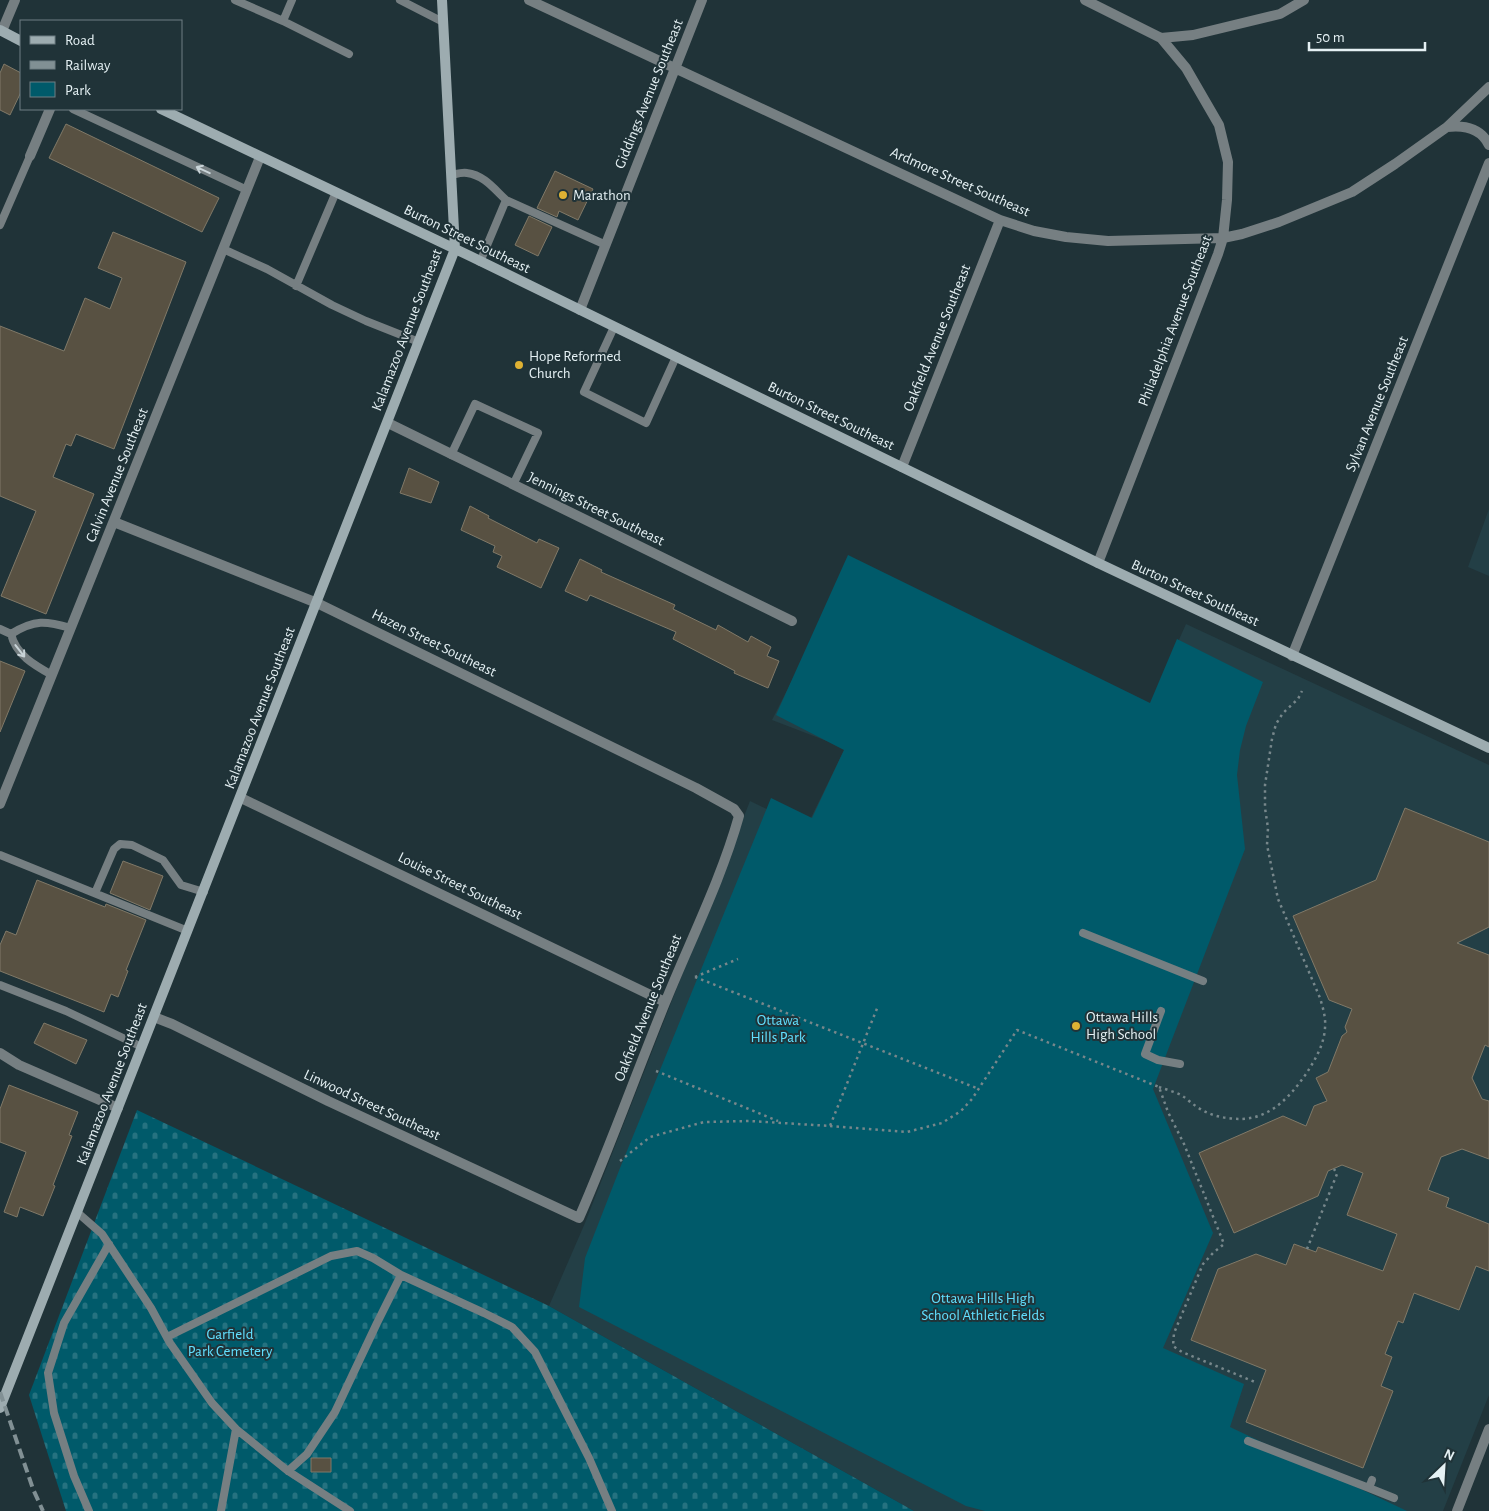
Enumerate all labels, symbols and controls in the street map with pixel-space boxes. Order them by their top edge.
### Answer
street label: Giddings Avenue Southeast [612,17,686,171]
legend [20,20,182,110]
scale bar [1309,20,1425,52]
text: 50 m [1316,30,1345,45]
text: Road [65,33,95,48]
text: Railway [65,58,111,73]
text: Park [65,83,91,98]
street label: Ardmore Street Southeast [888,144,1032,220]
one-way arrow [196,164,211,174]
place label: Marathon [573,188,631,203]
marker: Marathon [557,189,569,201]
street label: Burton Street Southeast [401,202,533,276]
street label: Philadelphia Avenue Southeast [1135,233,1215,408]
street label: Kalamazoo Avenue Southeast [369,247,445,413]
street label: Oakfield Avenue Southeast [901,262,973,414]
street label: Sylvan Avenue Southeast [1343,334,1411,474]
place label: Hope Reformed Church [529,349,621,381]
marker: Hope Reformed Church [513,359,525,371]
street label: Burton Street Southeast [765,379,897,453]
street label: Calvin Avenue Southeast [83,406,151,544]
street label: Jennings Street Southeast [525,469,667,549]
street label: Burton Street Southeast [1129,557,1261,629]
street label: Hazen Street Southeast [369,606,499,680]
street label: Kalamazoo Avenue Southeast [222,625,298,791]
one-way arrow [15,645,26,658]
street label: Louise Street Southeast [396,849,525,923]
street label: Oakfield Avenue Southeast [612,932,684,1084]
street label: Kalamazoo Avenue Southeast [74,1001,150,1167]
place label: Ottawa Hills High School [1086,1010,1158,1042]
park label: Ottawa Hills Park [750,1013,806,1045]
marker: Ottawa Hills High School [1070,1020,1082,1032]
street label: Linwood Street Southeast [302,1067,443,1143]
park label: Ottawa Hills High School Athletic Fields [921,1291,1045,1323]
park label: Garfield Park Cemetery [188,1327,273,1359]
north arrow [1419,1441,1469,1491]
text: N [1442,1447,1456,1464]

